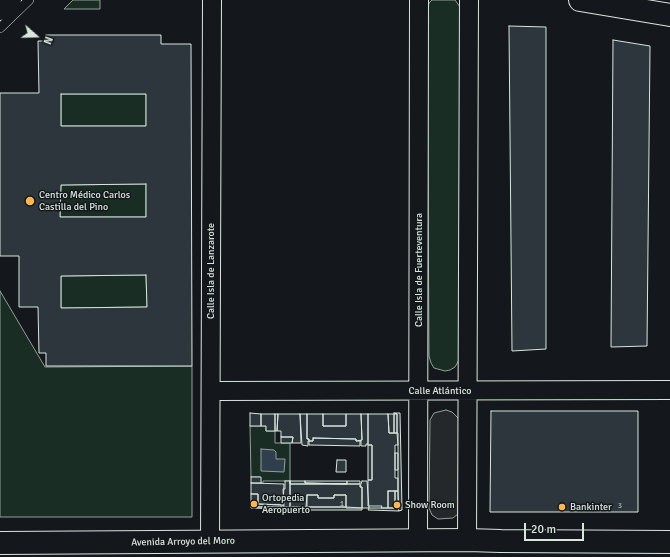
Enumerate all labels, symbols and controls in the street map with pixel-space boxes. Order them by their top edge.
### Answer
north arrow [16,16,56,56]
text: N [40,34,55,46]
place label: Centro Médico Carlos Castilla del Pino [39,189,130,212]
marker: Centro Médico Carlos Castilla del Pino [24,195,36,207]
street label: Calle Isla de Fuerteventura [413,213,425,327]
street label: Calle Isla de Lanzarote [205,223,217,319]
street label: Calle Atlántico [409,385,471,397]
place label: Ortopedia Aeropuerto [262,492,310,516]
marker: Ortopedia Aeropuerto [249,499,259,509]
house number: 1 [340,499,344,509]
place label: Show Room [405,499,455,511]
marker: Show Room [392,500,402,510]
place label: Bankinter [570,501,612,513]
house number: 3 [618,501,622,511]
marker: Bankinter [557,502,567,512]
scale bar [526,515,586,541]
text: 20 m [531,522,556,537]
street label: Avenida Arroyo del Moro [131,535,235,549]

